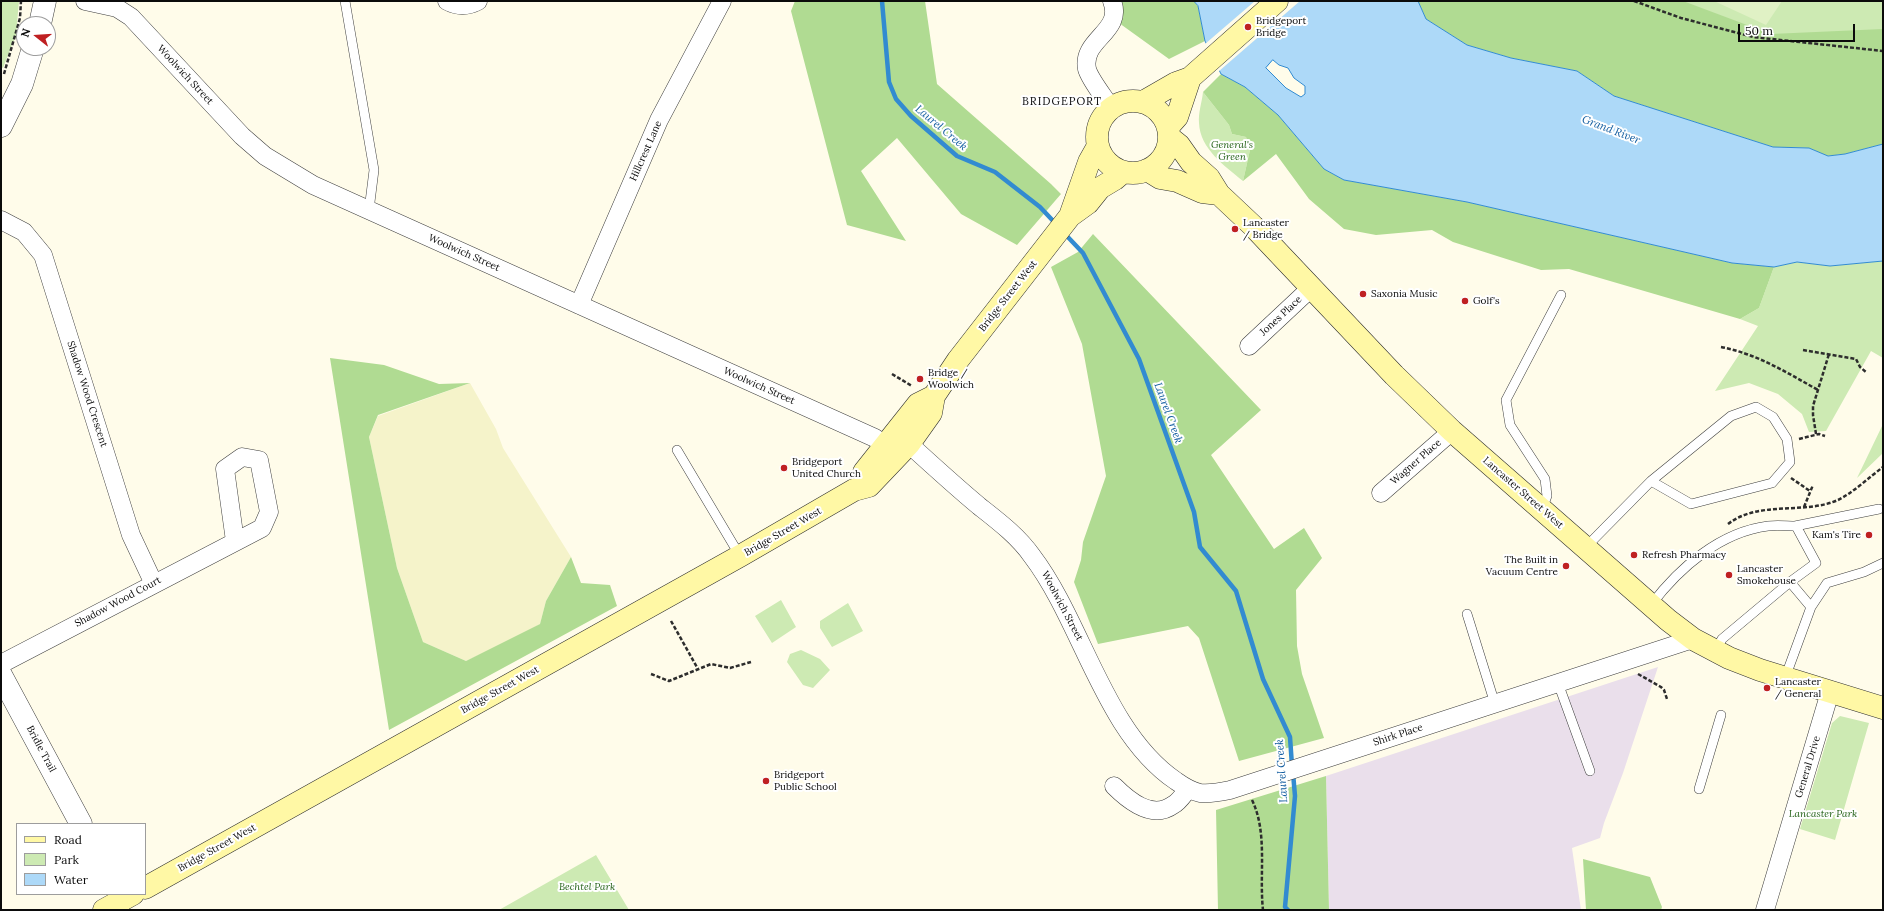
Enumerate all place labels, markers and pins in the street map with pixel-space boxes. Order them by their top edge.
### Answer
place label: Bridgeport Bridge [1256,15,1306,38]
marker: Bridgeport Bridge [1243,22,1253,32]
place label: Lancaster / Bridge [1243,217,1289,240]
marker: Lancaster / Bridge [1230,224,1240,234]
place label: Saxonia Music [1371,288,1438,300]
marker: Saxonia Music [1358,289,1368,299]
place label: Golf's [1473,295,1500,307]
marker: Golf's [1460,296,1470,306]
place label: Bridge / Woolwich [928,367,974,390]
marker: Bridge / Woolwich [915,374,925,384]
place label: Bridgeport United Church [792,456,861,480]
marker: Bridgeport United Church [779,463,789,473]
place label: Kam's Tire [1812,529,1861,541]
marker: Kam's Tire [1864,530,1874,540]
place label: Refresh Pharmacy [1642,549,1726,561]
marker: Refresh Pharmacy [1629,550,1639,560]
place label: The Built in Vacuum Centre [1486,554,1558,578]
marker: The Built in Vacuum Centre [1561,561,1571,571]
place label: Lancaster Smokehouse [1737,563,1796,586]
marker: Lancaster Smokehouse [1724,570,1734,580]
place label: Lancaster / General [1775,676,1821,700]
marker: Lancaster / General [1762,683,1772,693]
place label: Bridgeport Public School [774,769,837,792]
marker: Bridgeport Public School [761,776,771,786]

